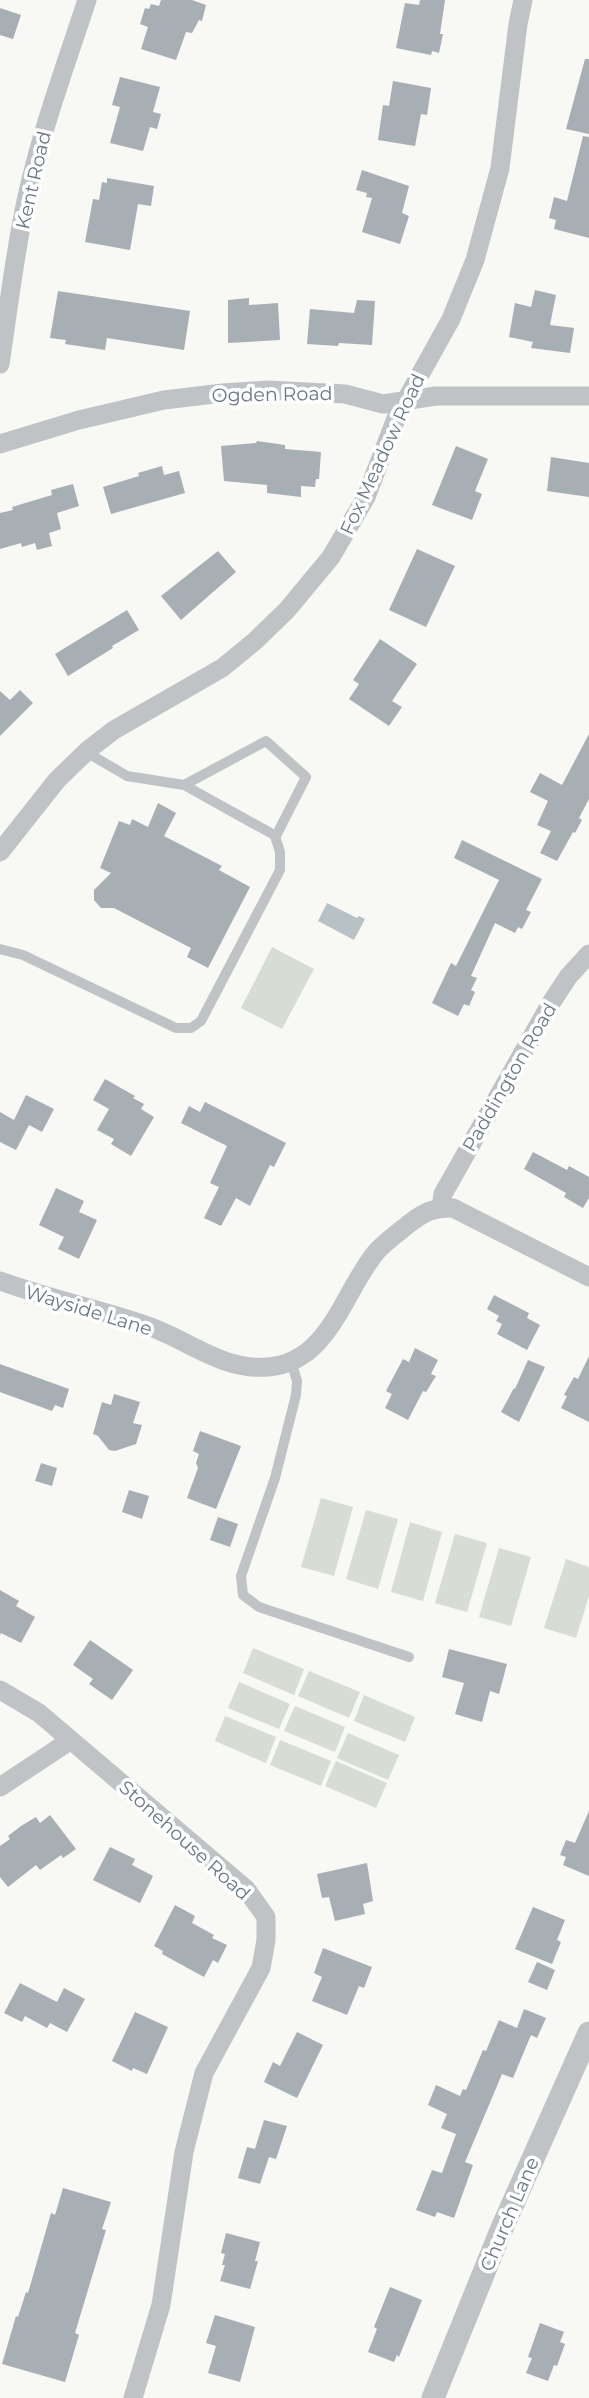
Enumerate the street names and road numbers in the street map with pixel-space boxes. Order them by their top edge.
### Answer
street label: Kent Road [11,129,56,231]
street label: Fox Meadow Road [335,370,430,538]
street label: Ogden Road [211,382,333,407]
street label: Paddington Road [457,999,561,1156]
street label: Wayside Lane [23,1280,155,1341]
street label: Stonehouse Road [114,1776,255,1905]
street label: Church Lane [475,2154,544,2275]

